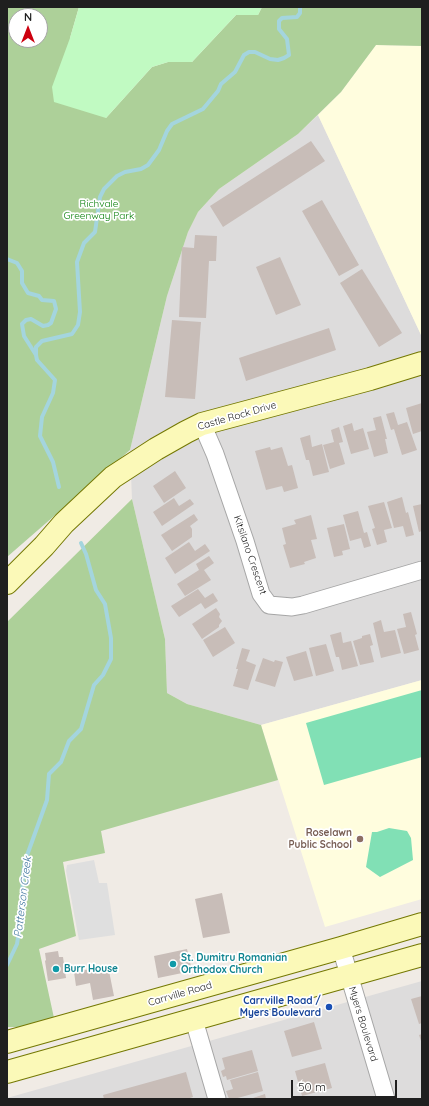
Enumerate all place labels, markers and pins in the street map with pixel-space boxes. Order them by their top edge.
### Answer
place label: Roselawn Public School [289,827,352,850]
marker: Roselawn Public School [355,834,365,844]
place label: St. Dumitru Romanian Orthodox Church [181,952,287,976]
marker: St. Dumitru Romanian Orthodox Church [168,959,178,969]
place label: Burr House [64,963,118,975]
marker: Burr House [51,964,61,974]
place label: Carrville Road / Myers Boulevard [240,995,321,1018]
marker: Carrville Road / Myers Boulevard [324,1002,334,1012]

